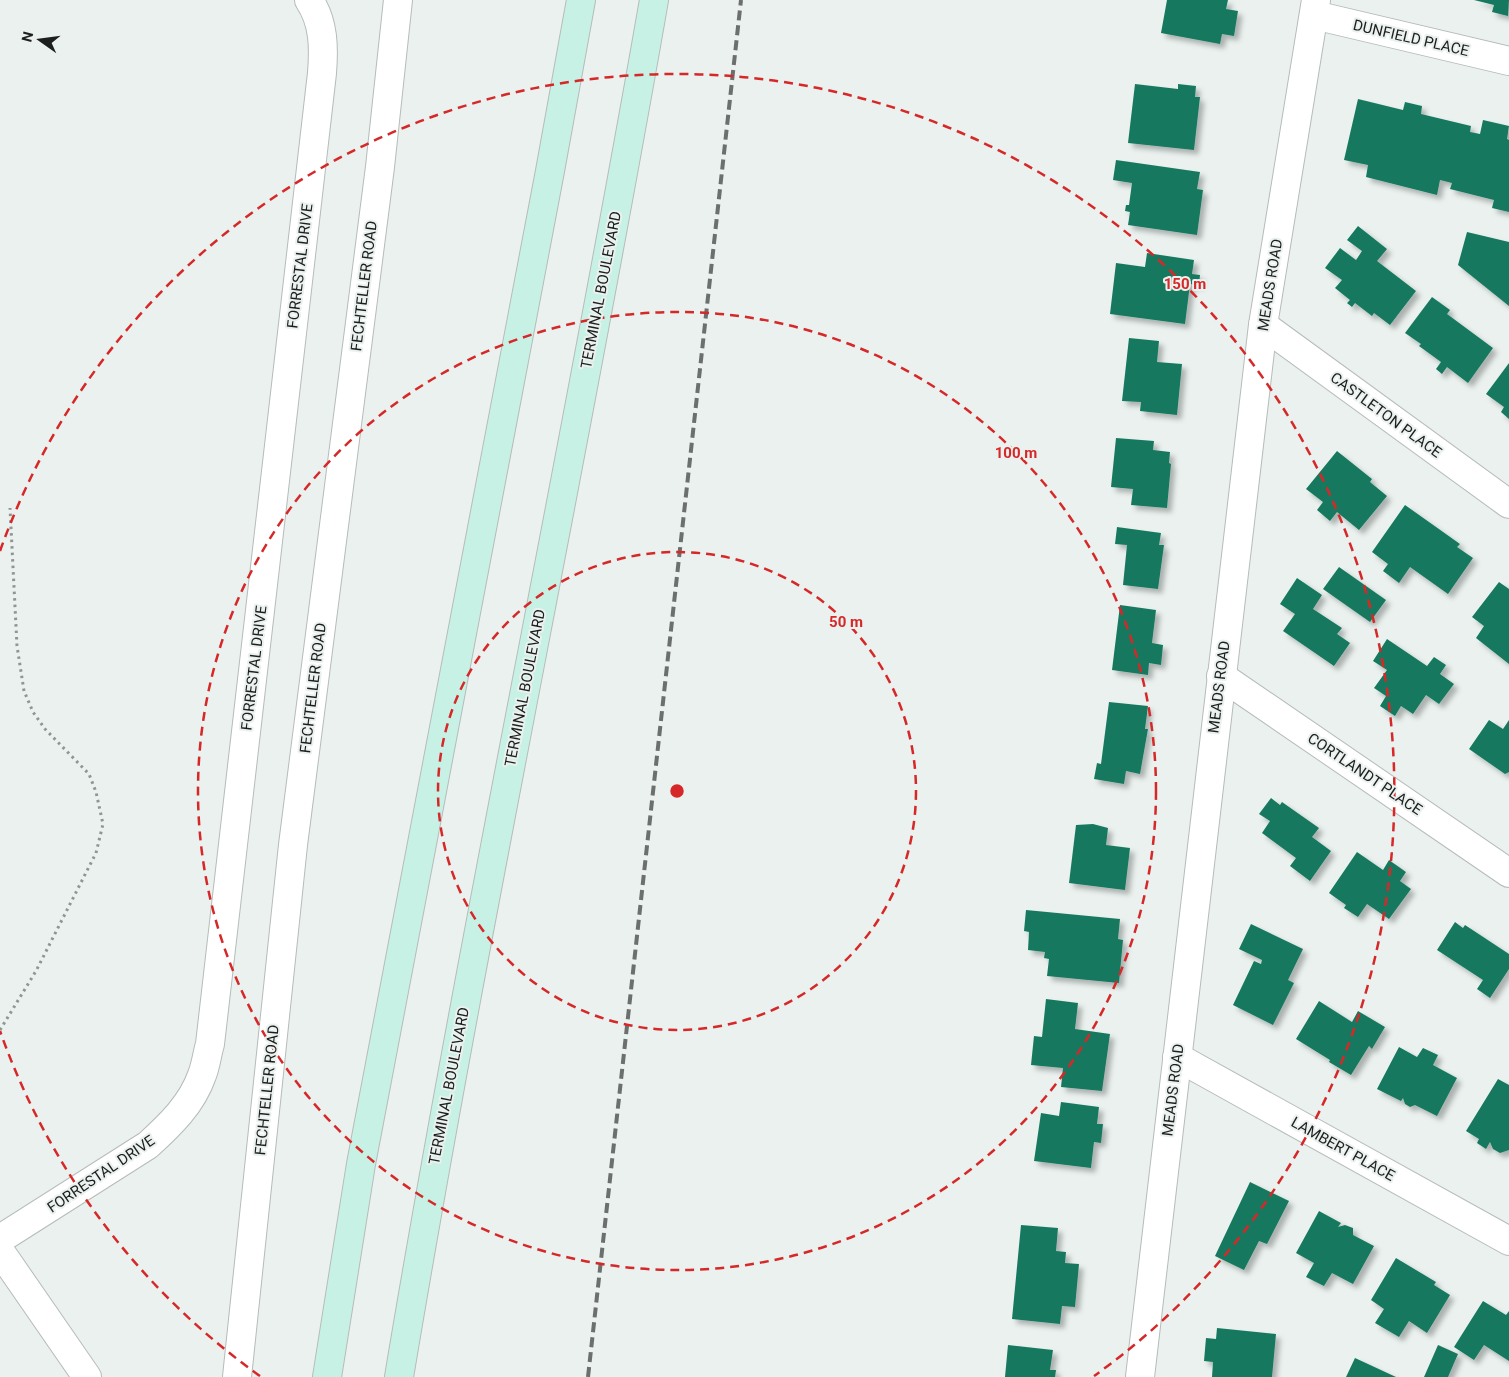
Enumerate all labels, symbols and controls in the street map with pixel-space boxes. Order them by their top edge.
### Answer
north arrow [15,15,65,65]
street label: DUNFIELD PLACE [1351,16,1471,60]
text: N [18,30,36,44]
street label: FORRESTAL DRIVE [283,202,317,329]
street label: TERMINAL BOULEVARD [577,210,625,370]
street label: FECHTELLER ROAD [347,220,381,352]
street label: MEADS ROAD [1254,238,1286,332]
text: 150 m [1164,275,1206,293]
street label: CASTLETON PLACE [1327,369,1446,462]
text: 100 m [995,444,1037,462]
street label: FORRESTAL DRIVE [237,604,271,731]
street label: TERMINAL BOULEVARD [501,608,549,768]
text: 50 m [829,613,863,631]
street label: FECHTELLER ROAD [296,622,330,754]
street label: MEADS ROAD [1204,640,1234,734]
street label: CORTLANDT PLACE [1304,729,1426,819]
centre of rings [668,782,686,800]
street label: TERMINAL BOULEVARD [425,1006,473,1166]
street label: FECHTELLER ROAD [251,1024,283,1156]
street label: MEADS ROAD [1158,1043,1188,1137]
street label: LAMBERT PLACE [1288,1113,1398,1185]
street label: FORRESTAL DRIVE [44,1131,159,1217]

